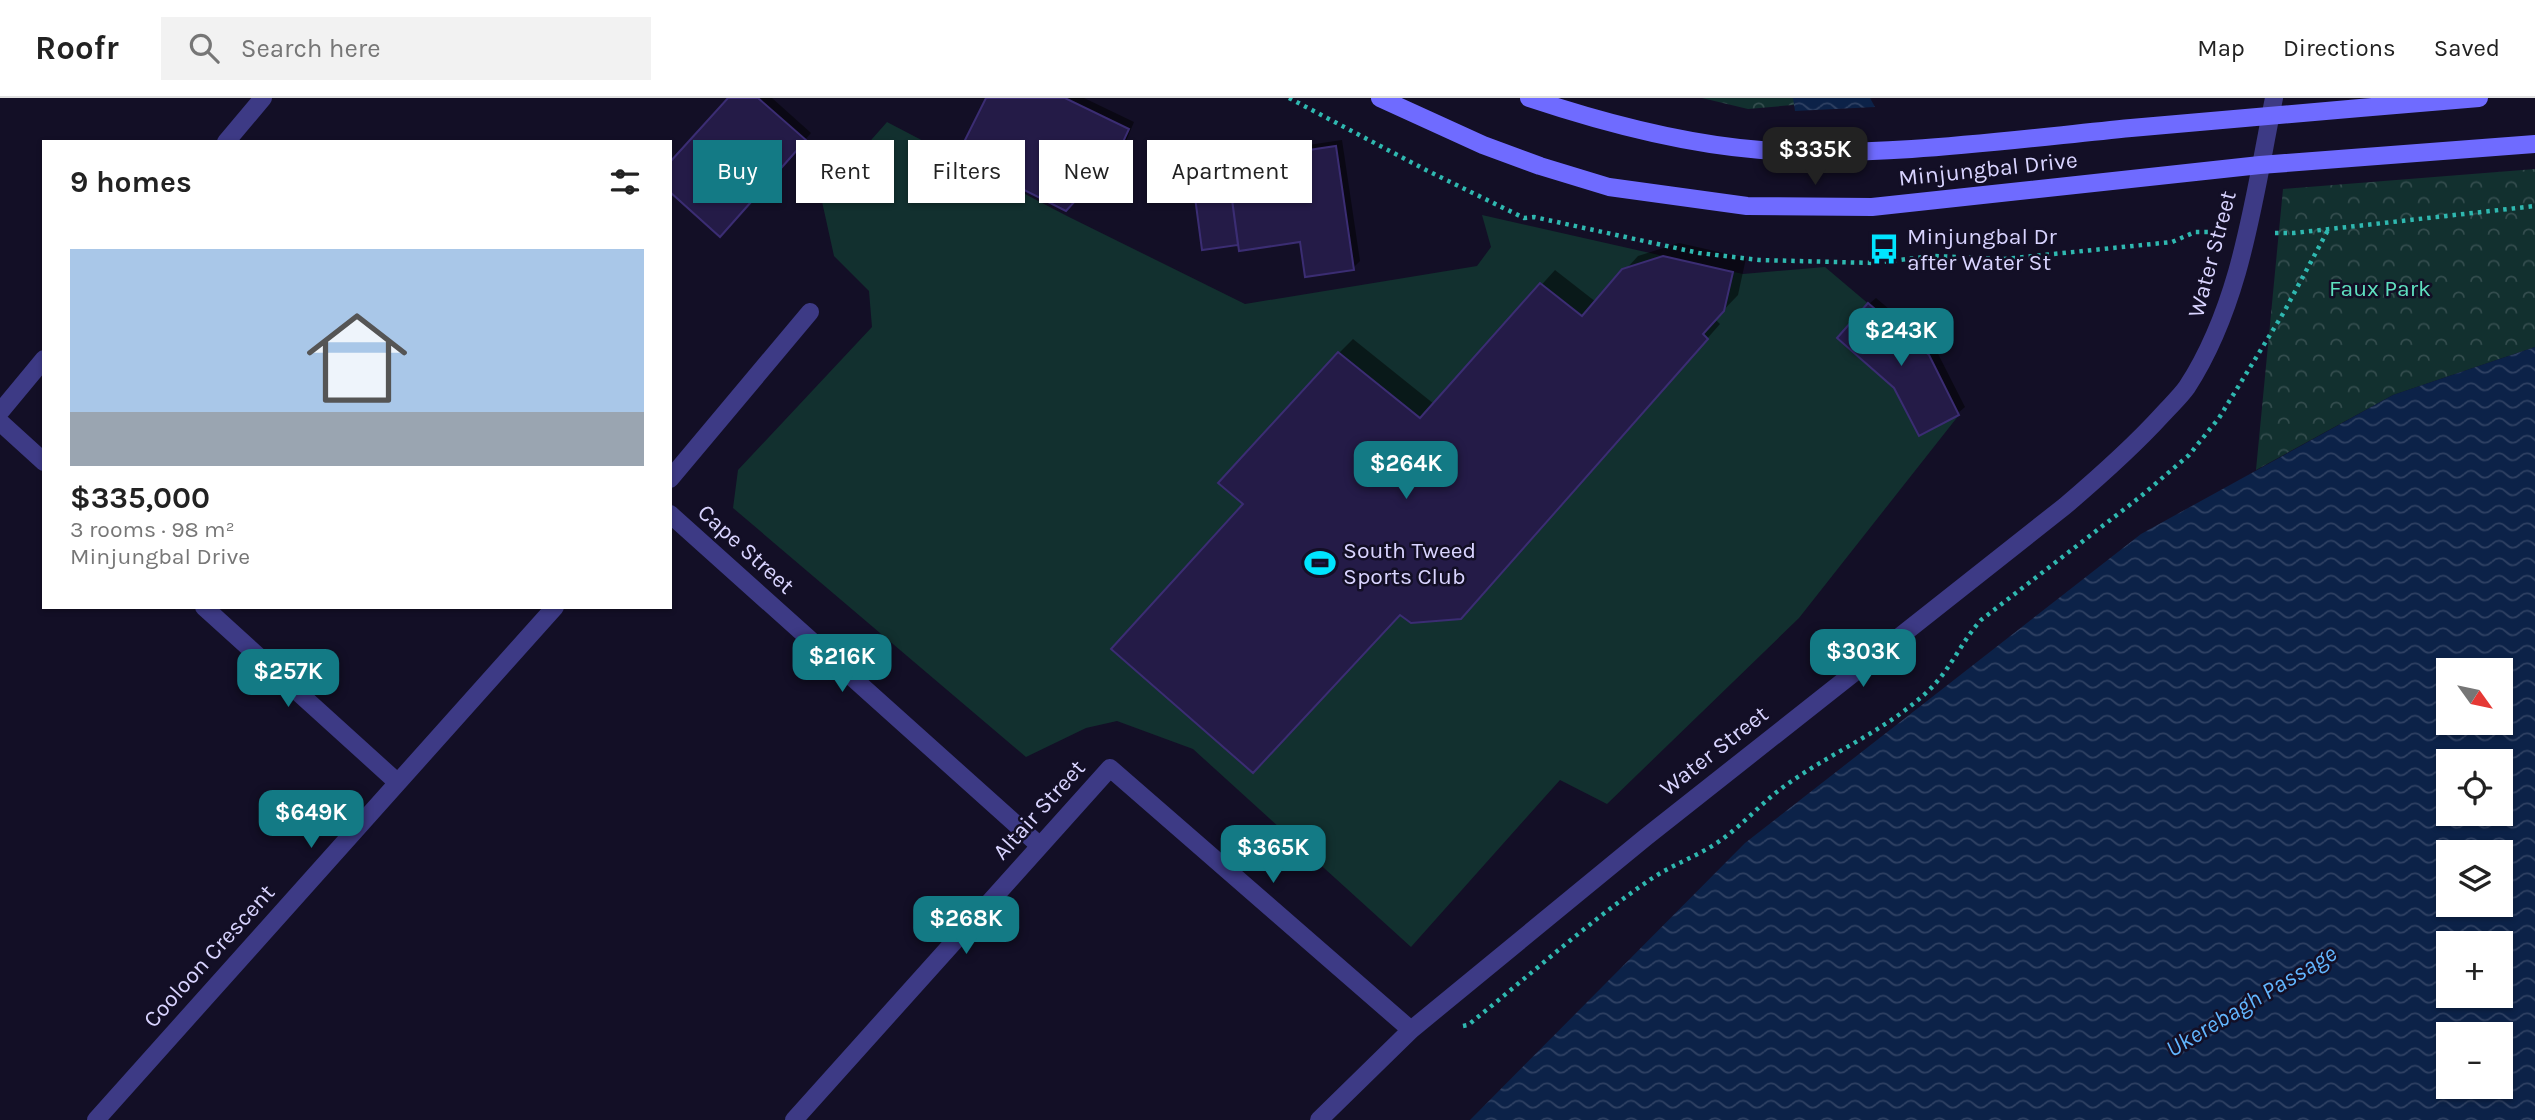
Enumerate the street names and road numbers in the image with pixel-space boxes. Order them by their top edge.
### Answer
street label: Minjungbal Drive [1897,146,2079,192]
street label: Water Street [2182,187,2242,320]
street label: Cape Street [692,499,800,600]
street label: Water Street [1655,700,1774,802]
street label: Altair Street [987,754,1091,865]
street label: Cooloon Crescent [138,879,280,1033]

